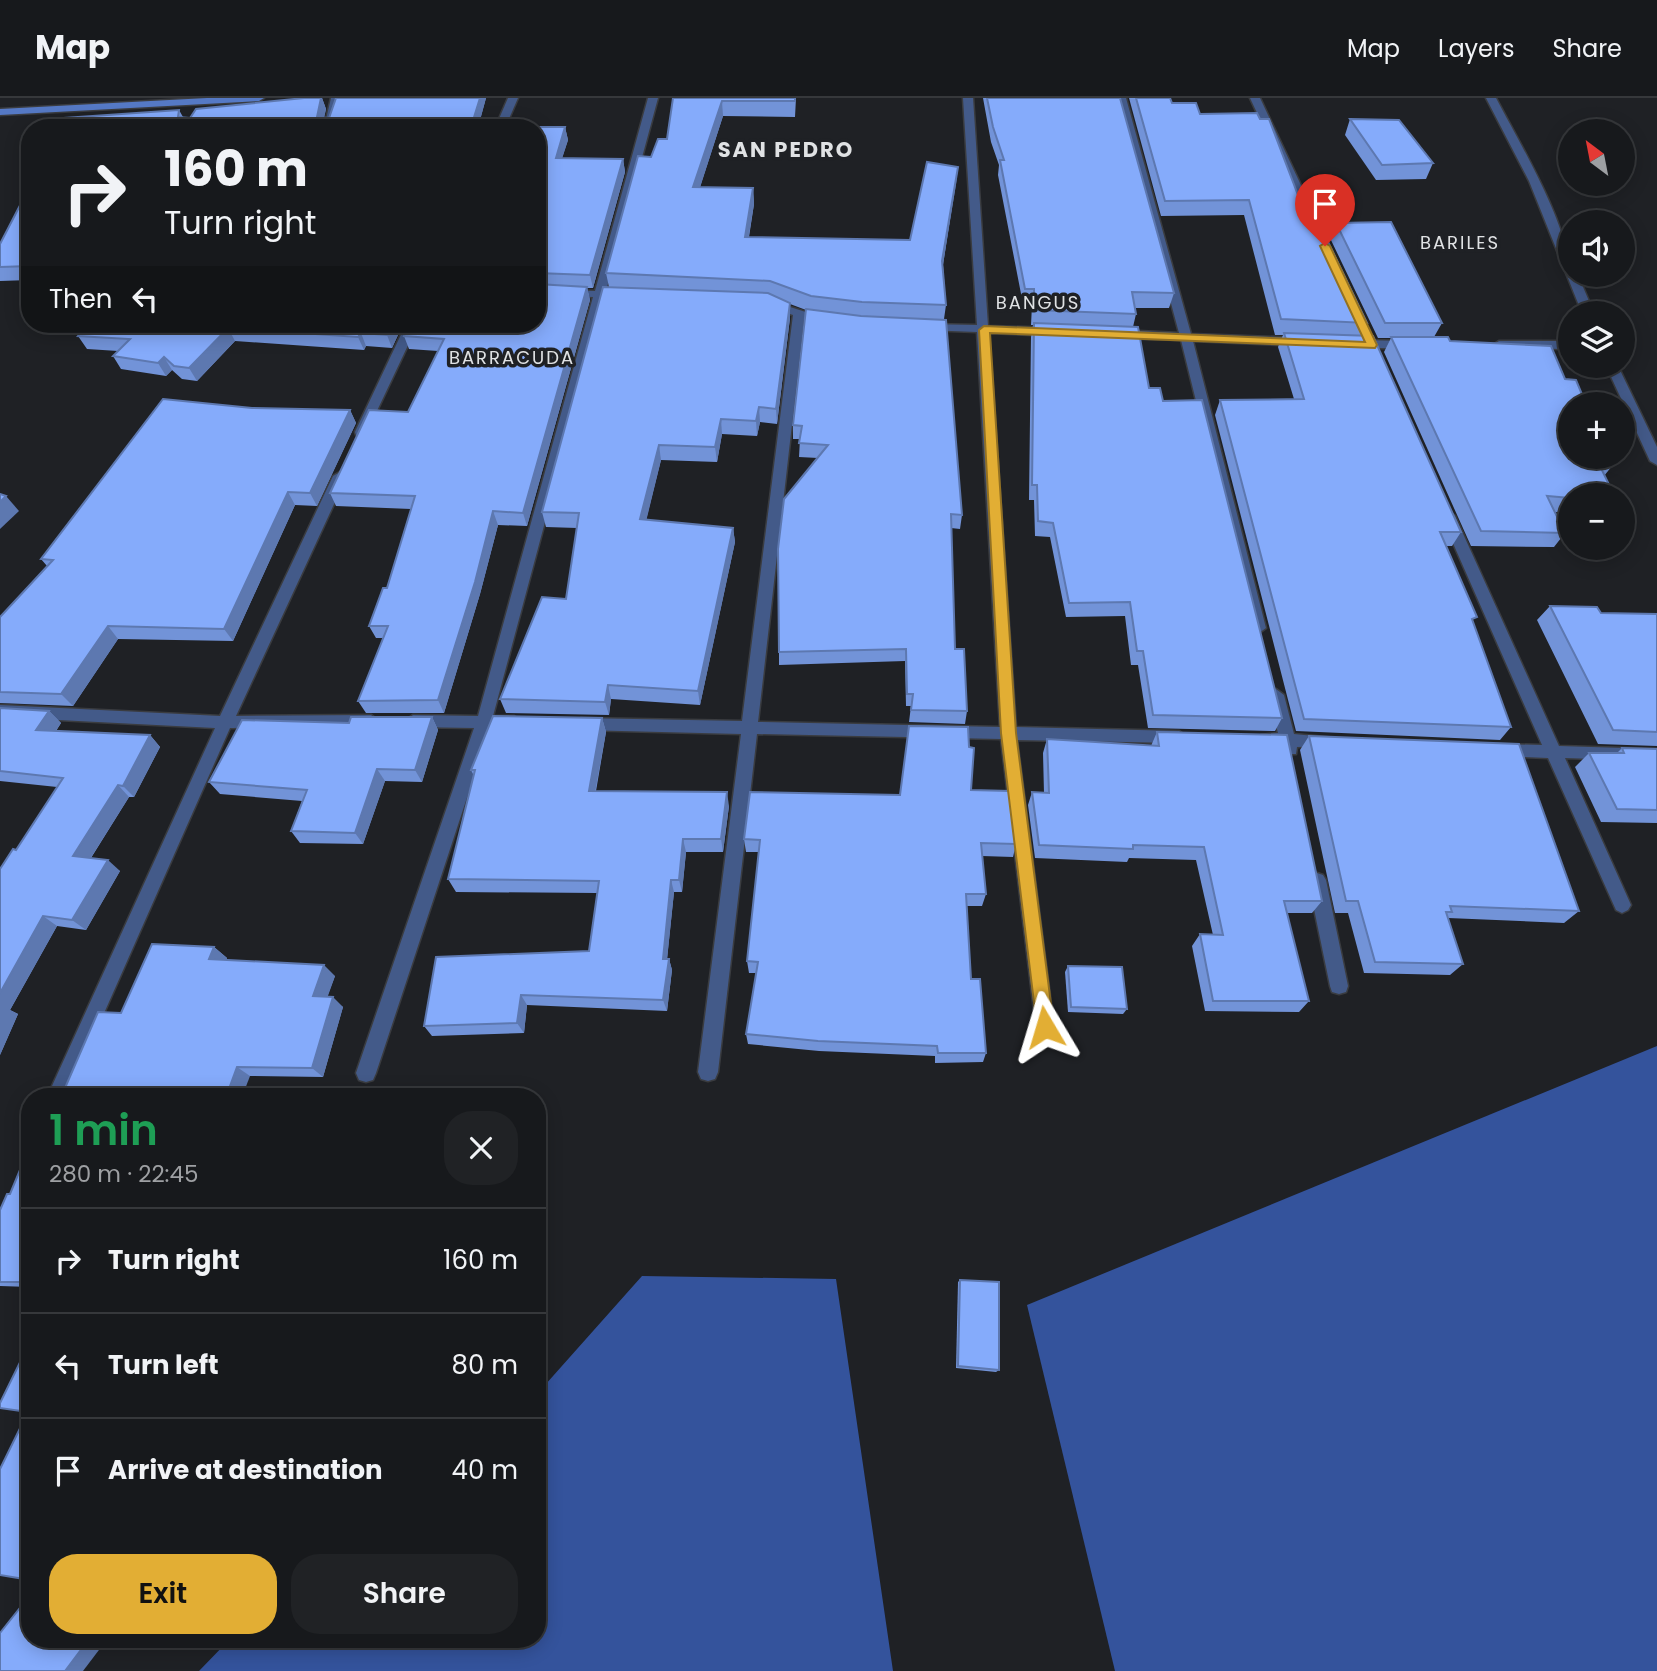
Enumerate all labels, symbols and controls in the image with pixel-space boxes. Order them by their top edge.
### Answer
text: Map [35,24,110,71]
text: Map [1347,32,1400,65]
text: Layers [1438,32,1514,65]
text: Share [1552,32,1622,65]
north arrow [1558,119,1634,196]
map controls [1558,119,1635,560]
text: 160 m [164,135,308,203]
district label: SAN PEDRO [718,135,854,164]
icon: right [49,147,140,238]
pin [1295,174,1355,246]
icon: arrive [1306,185,1344,223]
text: Turn right [164,200,316,245]
button: sound [1558,210,1635,287]
district label: BARILES [1420,230,1500,255]
icon: left [126,280,164,318]
text: Then [49,281,112,317]
district label: BANGUS [996,290,1080,315]
button: layers [1558,301,1635,378]
district label: BARRACUDA [449,345,575,370]
button: + [1558,392,1635,469]
button: − [1558,483,1635,560]
position arrow [1008,990,1082,1064]
text: 1 min [49,1101,158,1160]
button: close [444,1111,518,1185]
text: 280 m · 22:45 [49,1158,198,1190]
icon: right [49,1242,87,1280]
text: Turn right [108,1242,240,1278]
text: 160 m [443,1242,518,1278]
icon: left [49,1347,87,1385]
text: Turn left [108,1347,219,1383]
text: 80 m [452,1347,518,1383]
icon: arrive [49,1452,87,1490]
text: Arrive at destination [108,1452,383,1488]
text: 40 m [452,1452,518,1488]
button: Exit [49,1554,277,1634]
button: Share [291,1554,518,1634]

